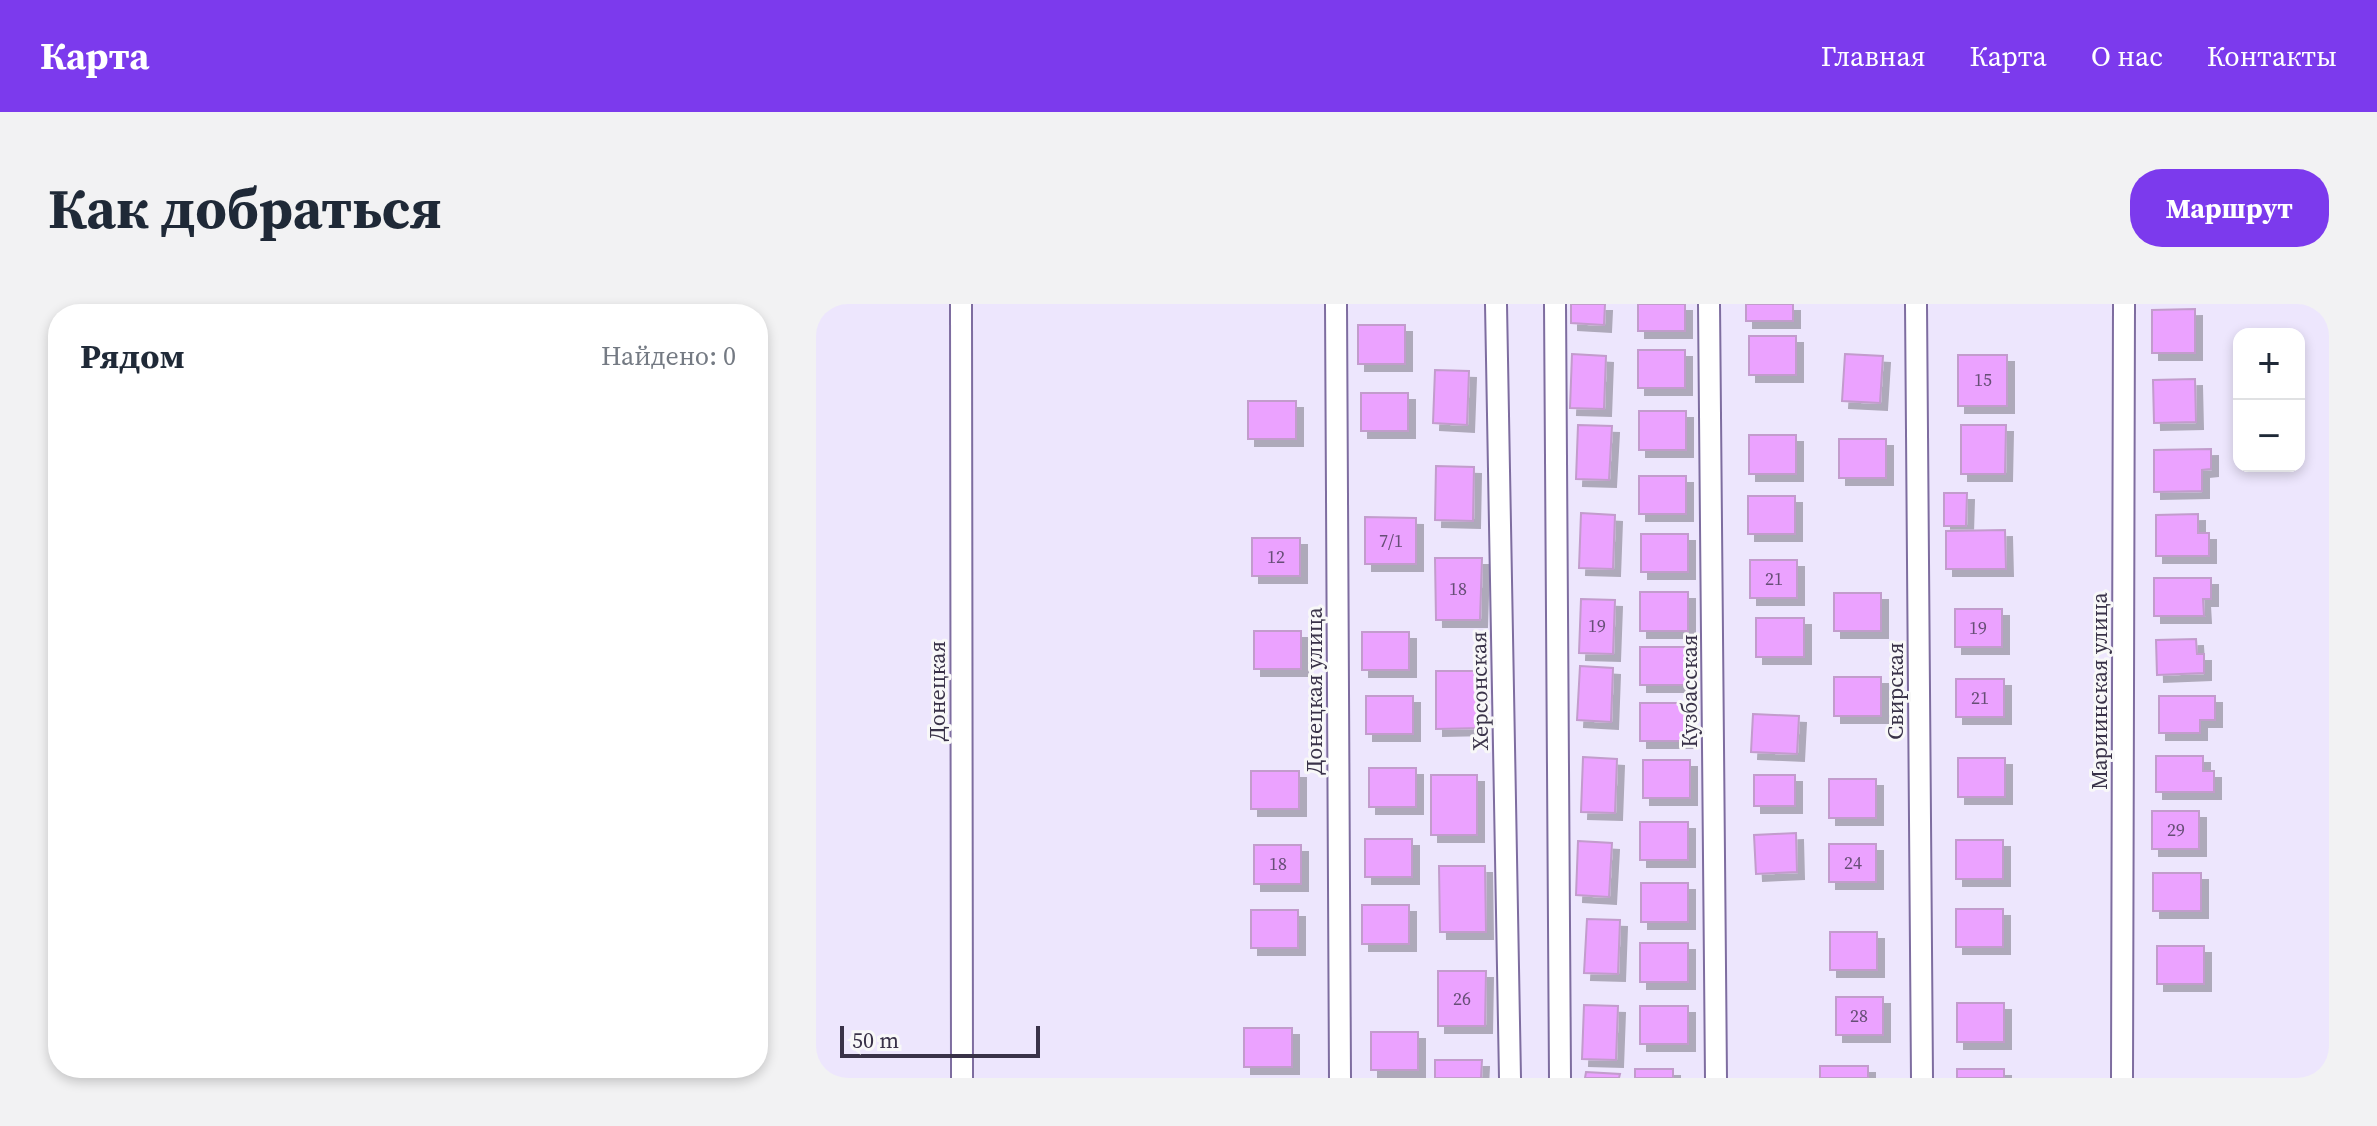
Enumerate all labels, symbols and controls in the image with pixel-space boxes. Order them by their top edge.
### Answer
text: Карта [40,30,149,82]
text: Главная [1821,37,1926,75]
text: Карта [1970,37,2047,75]
text: О нас [2091,37,2163,75]
text: Контакты [2207,37,2337,75]
button: Маршрут [2130,169,2329,247]
text: Как добраться [48,170,442,247]
map controls [2233,328,2305,472]
button: + [2233,328,2305,400]
text: Рядом [80,333,185,379]
text: Найдено: 0 [601,338,736,374]
house number: 15 [1974,367,1992,392]
button: − [2233,400,2305,472]
house number: 7/1 [1379,528,1403,553]
house number: 12 [1267,544,1285,569]
house number: 21 [1765,566,1783,591]
house number: 18 [1449,576,1467,601]
street label: Мариинская улица [2084,591,2114,790]
street label: Донецкая улица [1299,606,1329,775]
house number: 19 [1588,613,1606,638]
house number: 19 [1969,615,1987,640]
street label: Херсонская [1463,631,1495,751]
street label: Кузбасская [1674,634,1704,748]
street label: Донецкая [922,641,952,741]
street label: Свирская [1880,642,1910,740]
house number: 21 [1971,685,1989,710]
house number: 29 [2167,817,2185,842]
house number: 24 [1844,850,1862,875]
house number: 18 [1269,851,1287,876]
house number: 26 [1453,986,1471,1011]
house number: 28 [1850,1003,1868,1028]
scale bar [840,1022,1040,1058]
text: 50 m [852,1025,899,1055]

